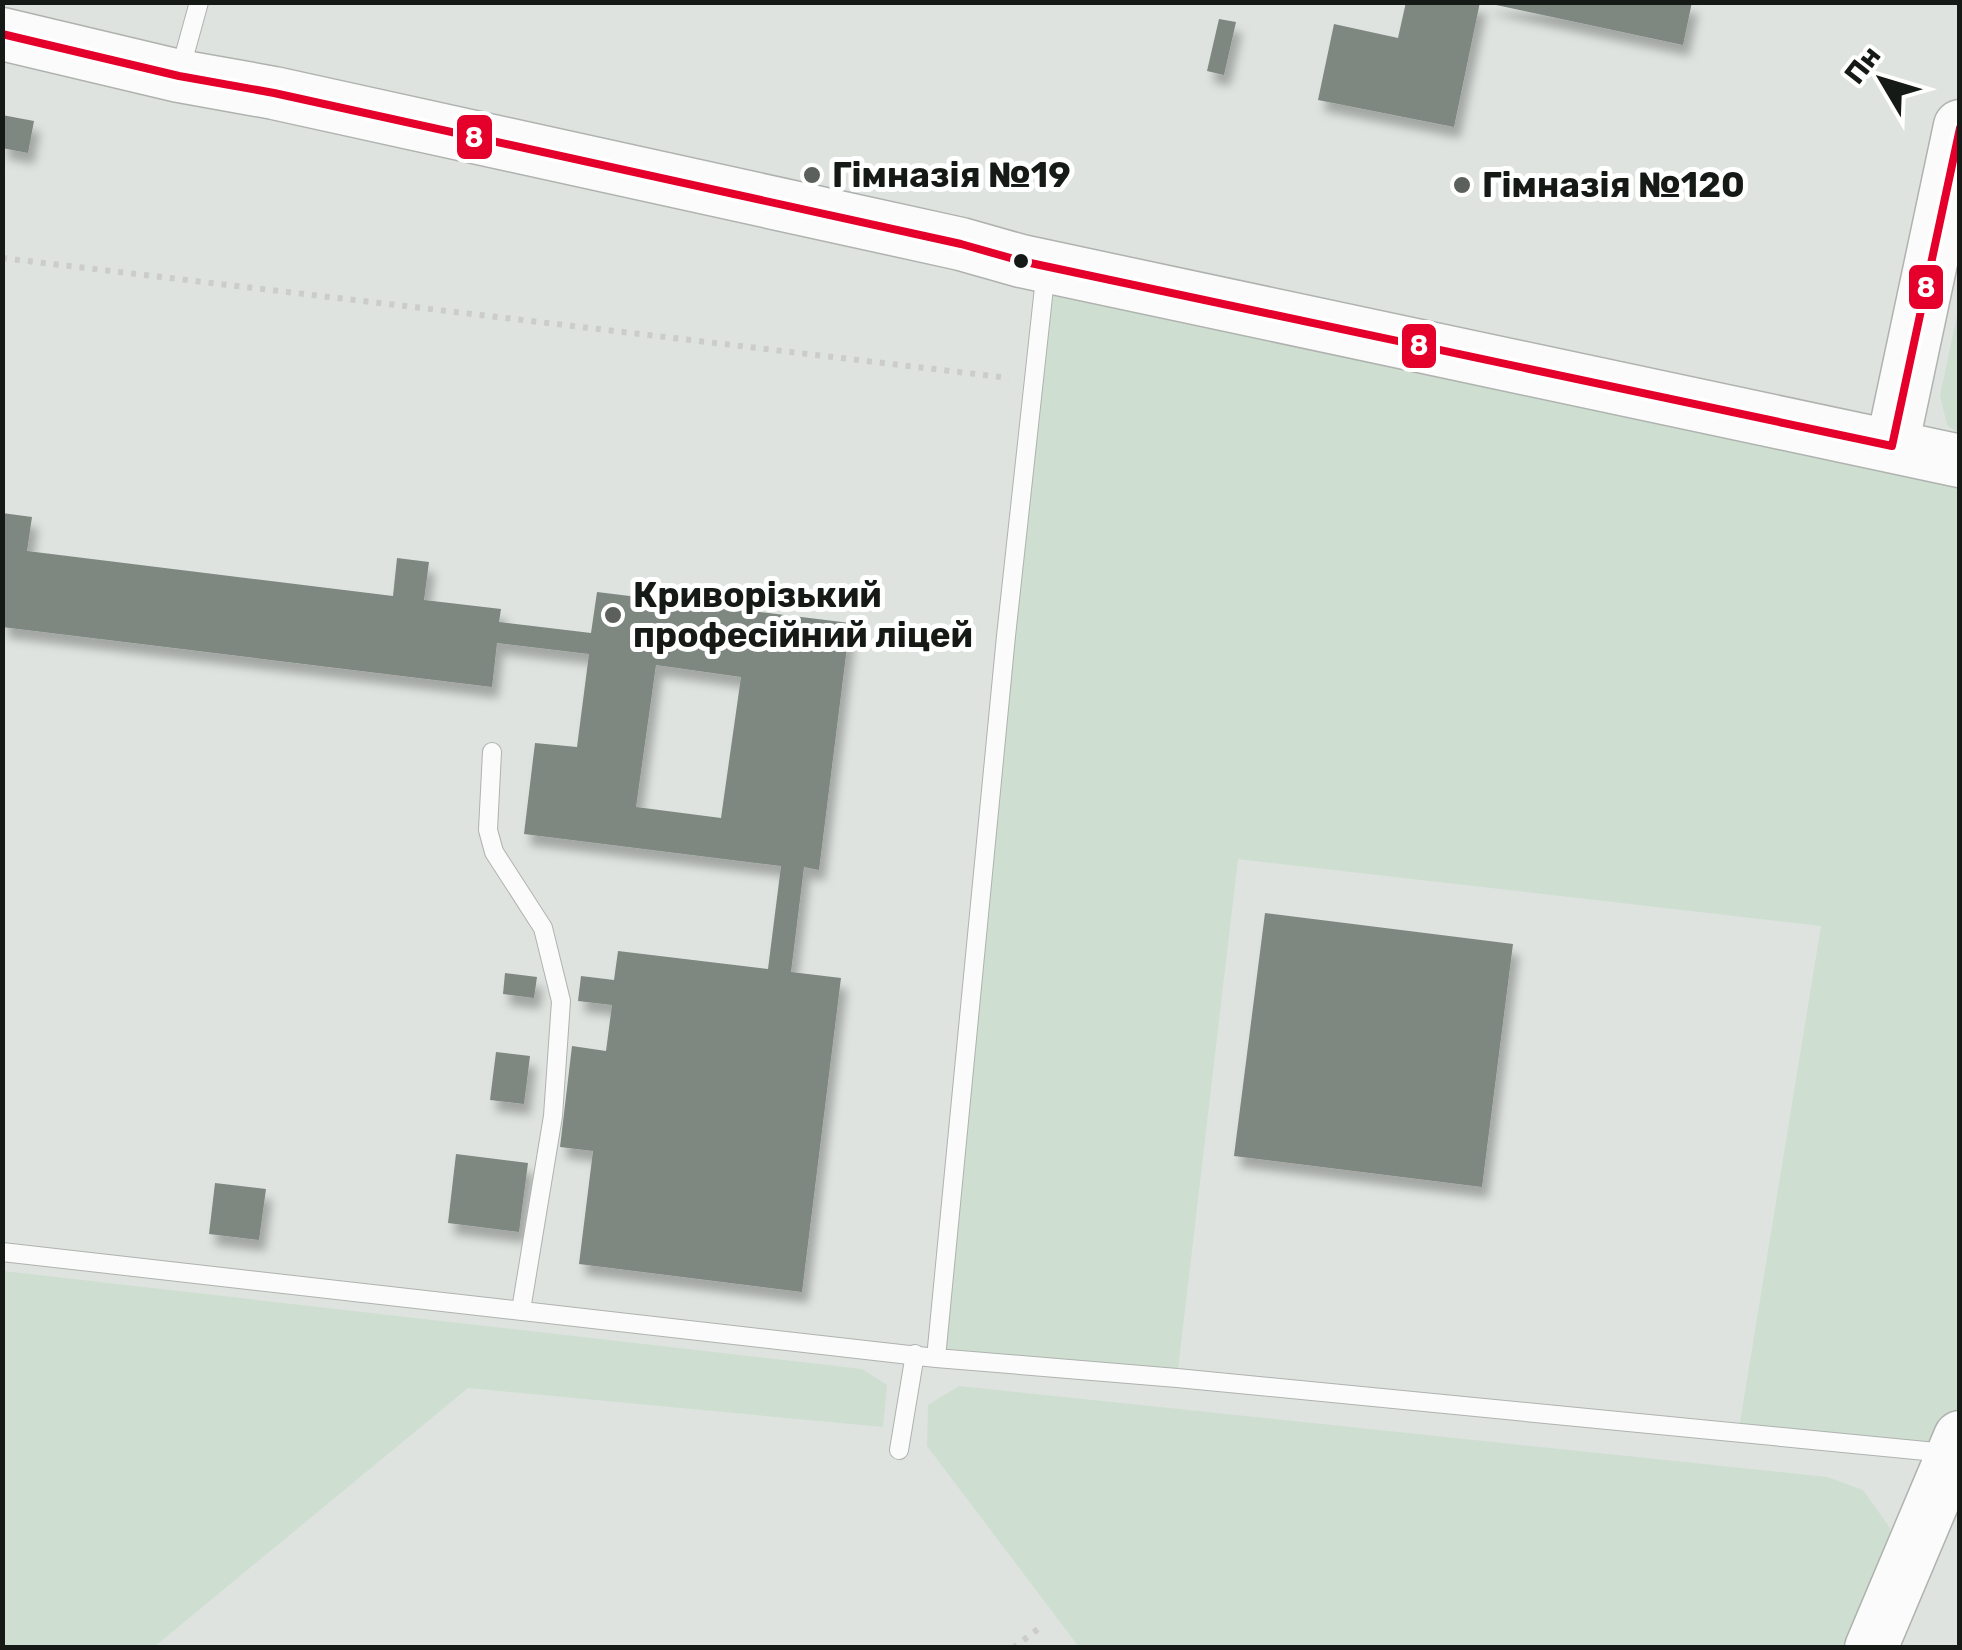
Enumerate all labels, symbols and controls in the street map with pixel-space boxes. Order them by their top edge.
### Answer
north arrow [1832,30,1932,130]
text: Пн [1838,39,1888,90]
line badge: 8 [455,113,494,161]
text: 8 [465,121,483,154]
place label: Гімназія №19 [832,154,1071,196]
marker: Гімназія №19 [801,164,823,186]
place label: Гімназія №120 [1482,164,1745,206]
marker: Гімназія №120 [1451,174,1473,196]
unlabelled marker [1011,251,1031,271]
line badge: 8 [1907,263,1945,311]
text: 8 [1917,271,1935,304]
line badge: 8 [1400,322,1438,370]
text: 8 [1410,329,1428,362]
place label: Криворізький професійний ліцей [633,574,973,656]
marker: Криворізький професійний ліцей [602,604,624,626]

